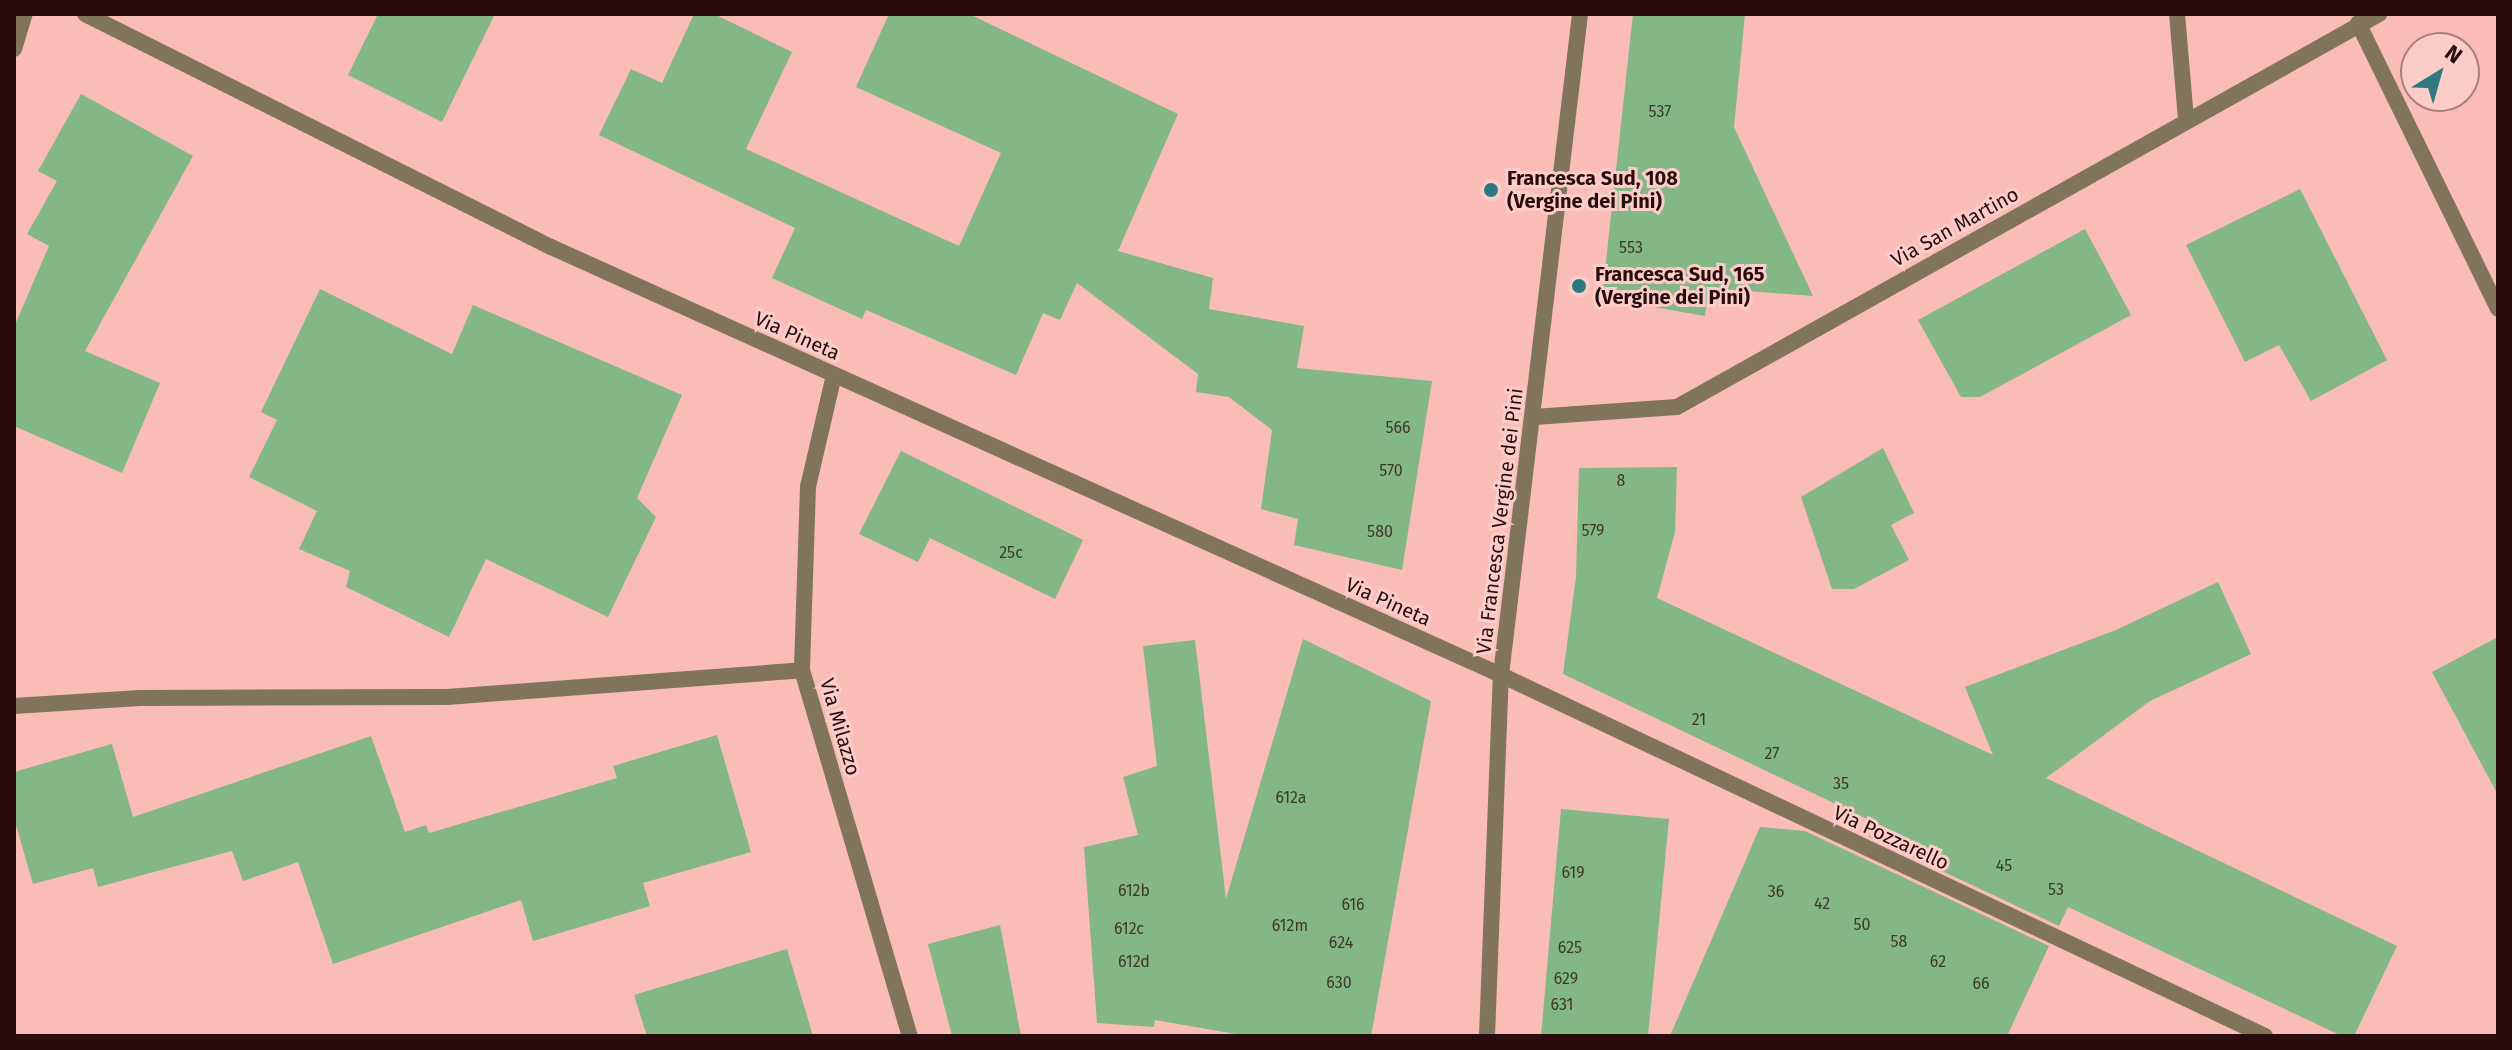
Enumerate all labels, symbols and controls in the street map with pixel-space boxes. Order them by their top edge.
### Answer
north arrow [2400,32,2480,112]
text: N [2440,39,2467,69]
house number: 537 [1649,102,1671,122]
place label: Francesca Sud, 108 (Vergine dei Pini) [1507,166,1678,213]
marker: Francesca Sud, 108 (Vergine dei Pini) [1482,181,1500,199]
street label: Via San Martino [1887,182,2023,272]
house number: 553 [1619,238,1643,258]
place label: Francesca Sud, 165 (Vergine dei Pini) [1595,262,1764,309]
marker: Francesca Sud, 165 (Vergine dei Pini) [1570,277,1588,295]
street label: Via Pineta [751,307,843,365]
street label: Via Francesca Vergine dei Pini [1472,387,1528,655]
house number: 566 [1385,418,1411,438]
house number: 570 [1379,461,1403,481]
house number: 8 [1617,471,1625,491]
house number: 579 [1582,521,1604,541]
house number: 580 [1367,522,1393,542]
house number: 25c [999,543,1023,563]
street label: Via Pineta [1342,573,1434,631]
street label: Via Milazzo [815,676,865,778]
house number: 21 [1692,710,1706,730]
house number: 27 [1765,744,1779,764]
house number: 35 [1833,774,1849,794]
house number: 612a [1275,788,1307,808]
street label: Via Pozzarello [1829,801,1953,875]
house number: 45 [1996,856,2012,876]
house number: 619 [1561,863,1585,883]
house number: 53 [2048,880,2064,900]
house number: 612b [1118,881,1150,901]
house number: 36 [1768,882,1784,902]
house number: 42 [1814,894,1830,914]
house number: 616 [1341,895,1365,915]
house number: 50 [1854,915,1870,935]
house number: 612m [1272,916,1308,936]
house number: 612c [1114,919,1144,939]
house number: 58 [1891,932,1907,952]
house number: 624 [1329,933,1353,953]
house number: 625 [1558,938,1582,958]
house number: 612d [1118,952,1150,972]
house number: 62 [1930,952,1946,972]
house number: 629 [1554,969,1578,989]
house number: 630 [1326,973,1352,993]
house number: 66 [1972,974,1990,994]
house number: 631 [1551,995,1573,1015]

